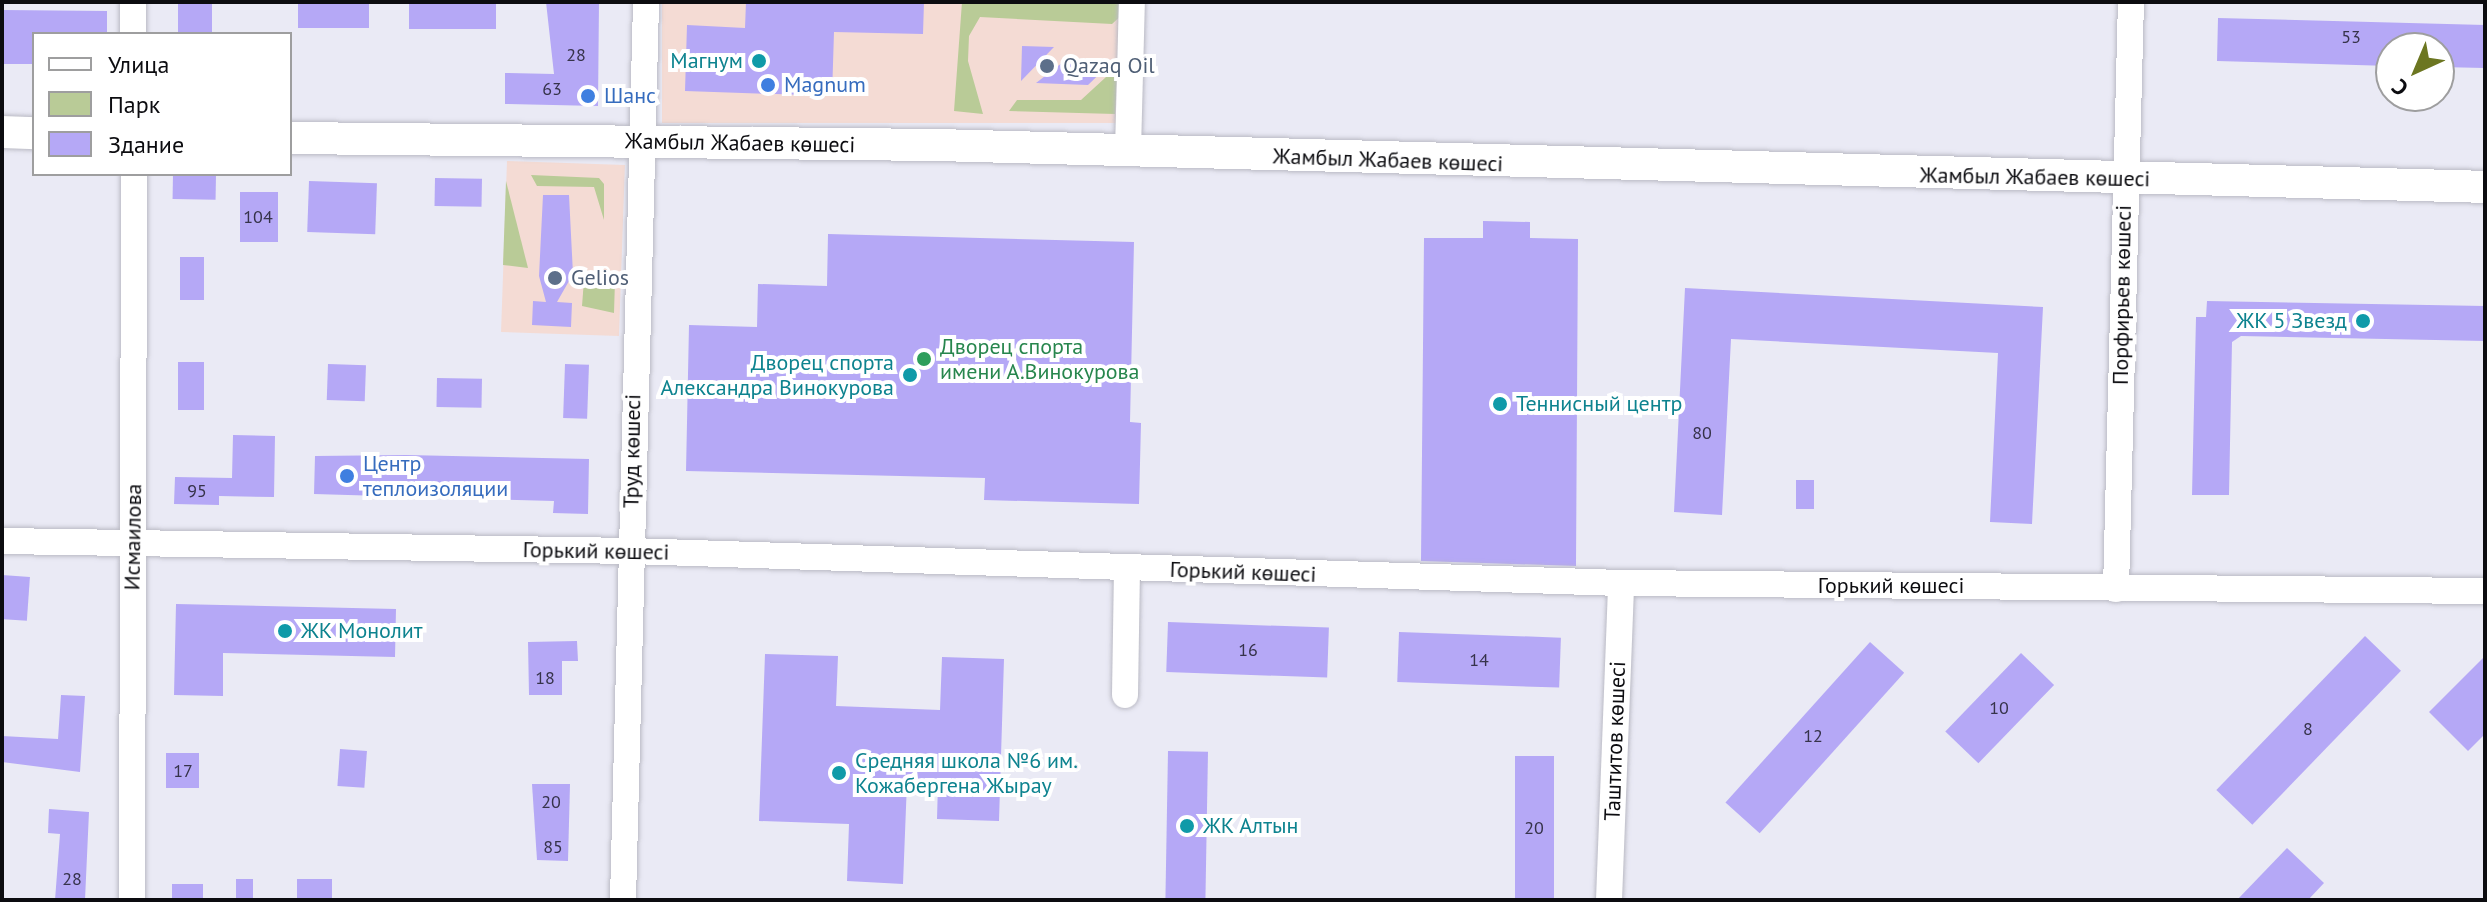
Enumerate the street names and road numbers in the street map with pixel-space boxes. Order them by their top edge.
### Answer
street label: Жамбыл Жабаев көшесі [625,128,855,158]
street label: Жамбыл Жабаев көшесі [1272,143,1504,177]
street label: Жамбыл Жабаев көшесі [1920,162,2150,192]
street label: Порфирьев көшесі [2107,205,2137,385]
street label: Труд көшесі [618,394,646,508]
street label: Исмаилова [119,483,147,591]
street label: Горький көшесі [522,537,670,565]
street label: Горький көшесі [1169,556,1317,588]
street label: Горький көшесі [1818,573,1964,599]
street label: Таштитов көшесі [1599,661,1631,821]

